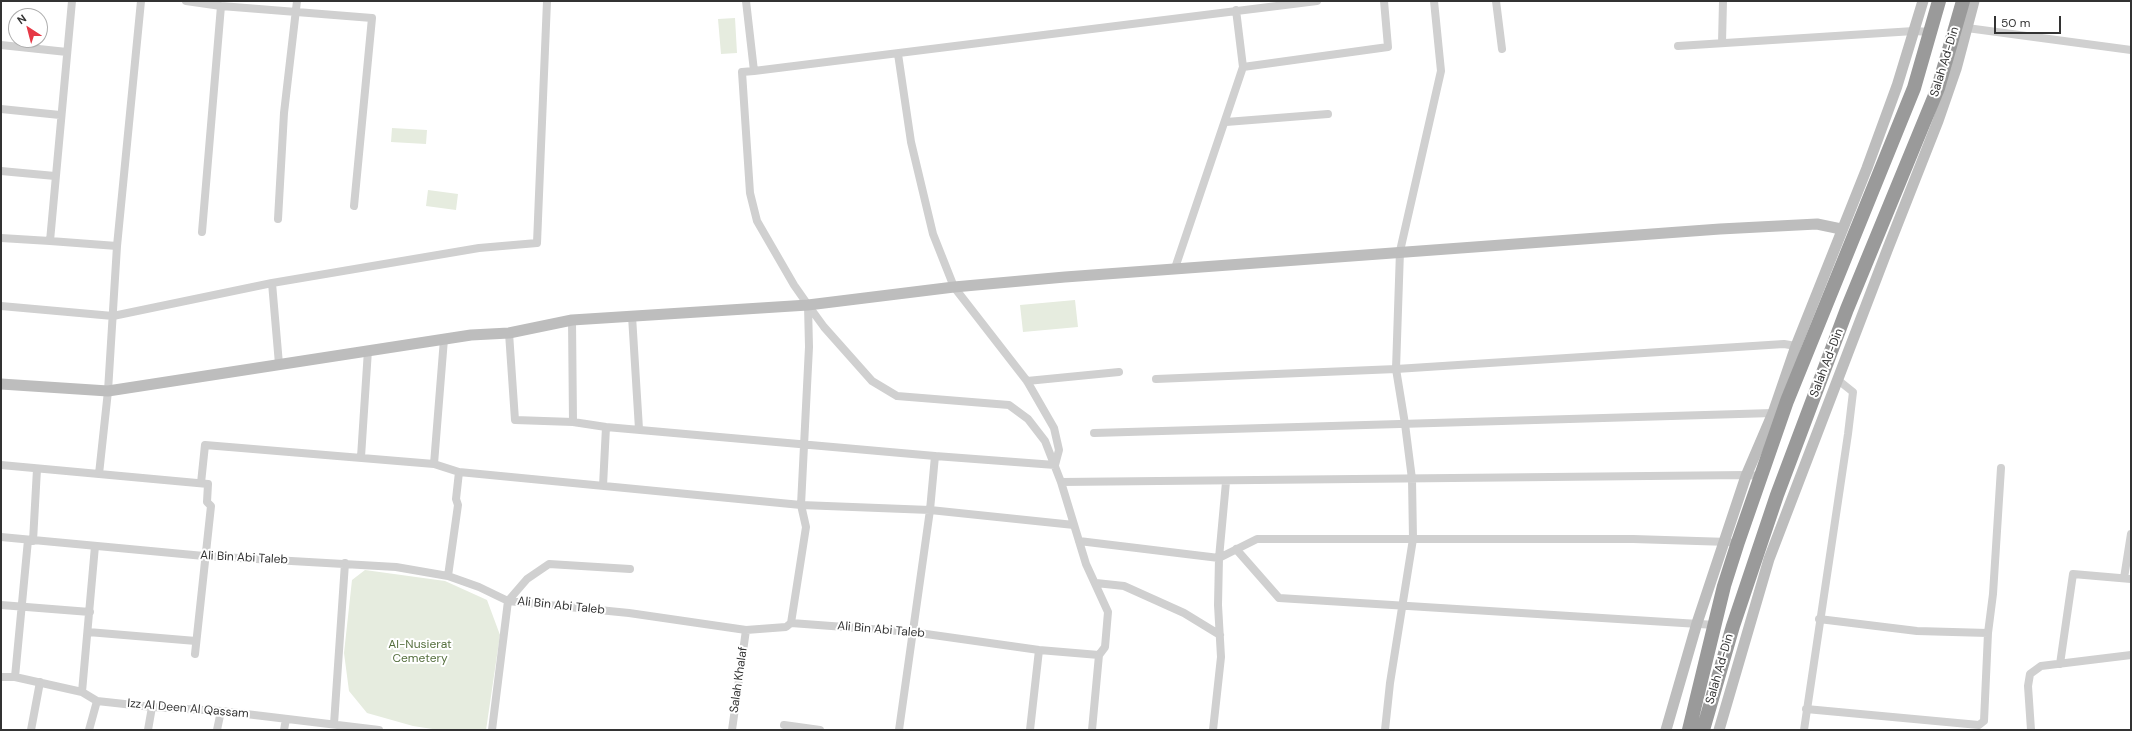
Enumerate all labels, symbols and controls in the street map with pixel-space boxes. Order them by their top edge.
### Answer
north arrow [8,8,48,48]
scale bar [1996,8,2063,34]
text: N [14,11,29,27]
text: 50 m [2001,15,2030,31]
street label: Salah Ad-Din [1928,25,1962,99]
street label: Salah Ad-Din [1807,327,1847,399]
street label: Ali Bin Abi Taleb [200,549,288,567]
street label: Ali Bin Abi Taleb [517,594,605,618]
street label: Ali Bin Abi Taleb [837,619,925,641]
street label: Salah Ad-Din [1703,632,1737,706]
park label: Al-Nusierat Cemetery [388,638,452,666]
street label: Salah Khalaf [727,646,751,714]
street label: Izz Al Deen Al Qassam [127,697,249,721]

